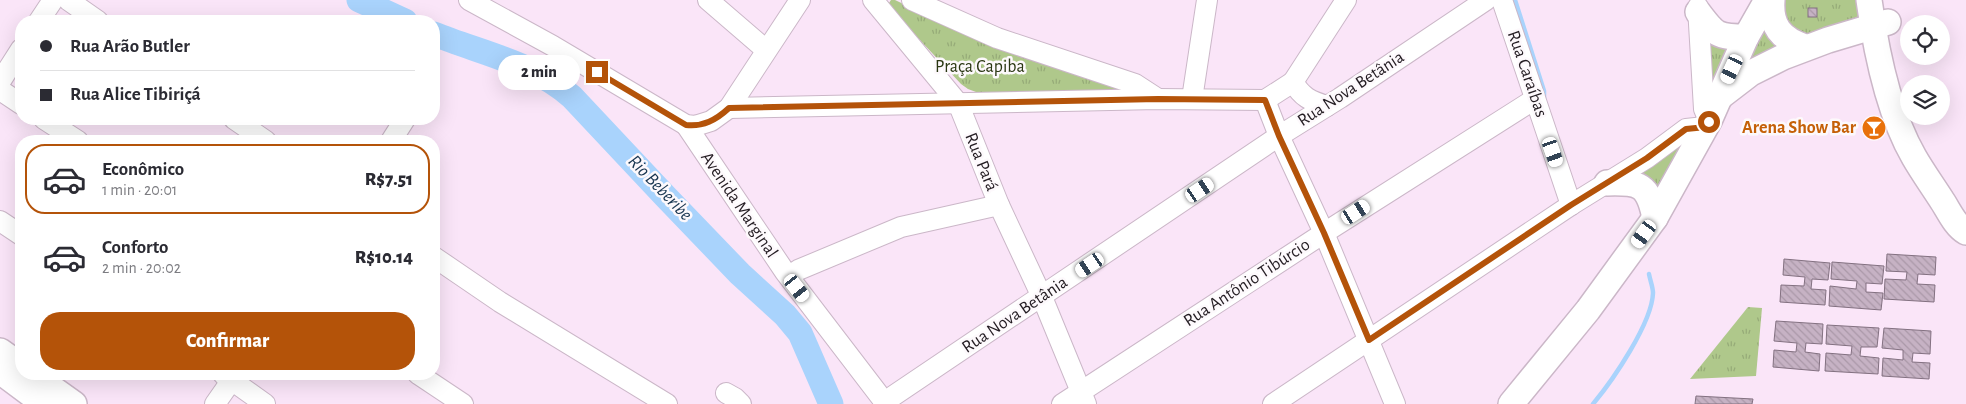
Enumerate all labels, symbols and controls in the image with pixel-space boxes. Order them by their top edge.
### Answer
map controls [1900,15,1950,125]
button: locate [1900,15,1950,65]
street label: Rua Caraíbas [1504,28,1550,120]
text: Rua Arão Butler [70,37,190,56]
street label: Rua Nova Betânia [1295,48,1407,130]
car [1718,52,1745,86]
callout: 2 min [497,54,580,90]
park label: Praça Capiba [935,58,1025,76]
route end [586,61,608,83]
text: 2 min [521,64,557,80]
button: layers [1900,75,1950,125]
text: Rua Alice Tibiriçá [70,85,201,104]
route start [1698,111,1720,133]
bar icon: Arena Show Bar [1861,115,1887,141]
place label: Arena Show Bar [1742,119,1857,137]
street label: Rua Pará [961,130,1001,194]
car [1541,135,1564,169]
street label: Avenida Marginal [697,149,781,261]
water label: Rio Beberibe [624,152,696,224]
icon: car [42,157,87,202]
text: Econômico [102,160,184,179]
text: R$7.51 [365,170,413,189]
car [1183,175,1216,205]
text: 1 min · 20:01 [102,182,177,198]
car [1339,198,1372,226]
car [1629,217,1658,251]
icon: car [42,235,87,280]
street label: Rua Antônio Tibúrcio [1181,235,1313,330]
text: Conforto [102,238,168,257]
text: R$10.14 [355,248,413,267]
car [1073,250,1106,280]
text: 2 min · 20:02 [102,260,181,276]
car [781,272,812,304]
street label: Rua Nova Betânia [959,273,1071,357]
button: Confirmar [40,312,415,370]

